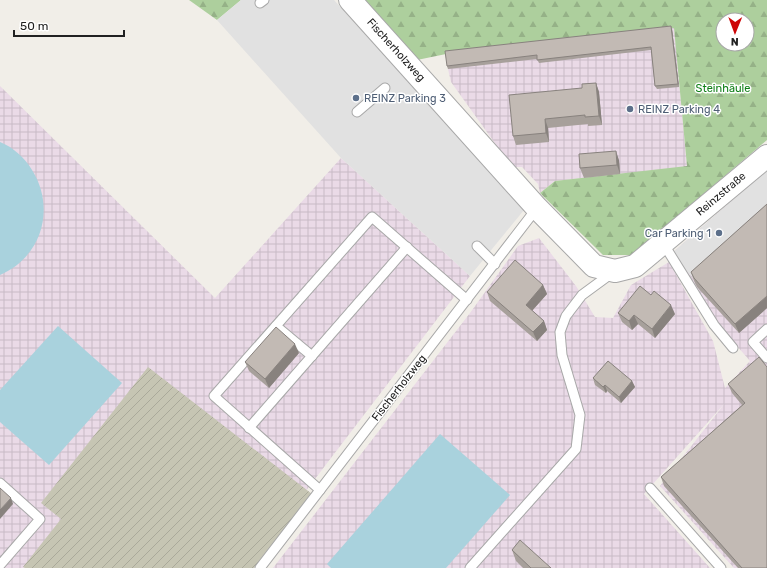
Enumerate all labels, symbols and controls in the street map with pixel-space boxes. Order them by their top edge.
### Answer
scale bar [14,12,124,38]
north arrow [715,12,755,52]
street label: Fischerholzweg [364,16,428,84]
text: 50 m [20,19,48,33]
text: N [731,35,739,48]
park label: Steinhäule [696,82,750,95]
place label: REINZ Parking 3 [364,92,446,105]
marker: REINZ Parking 3 [351,93,361,103]
place label: REINZ Parking 4 [638,103,720,116]
marker: REINZ Parking 4 [625,104,635,114]
street label: Reinzstraße [693,169,749,219]
place label: Car Parking 1 [645,227,711,240]
marker: Car Parking 1 [714,228,724,238]
street label: Fischerholzweg [369,352,429,424]

